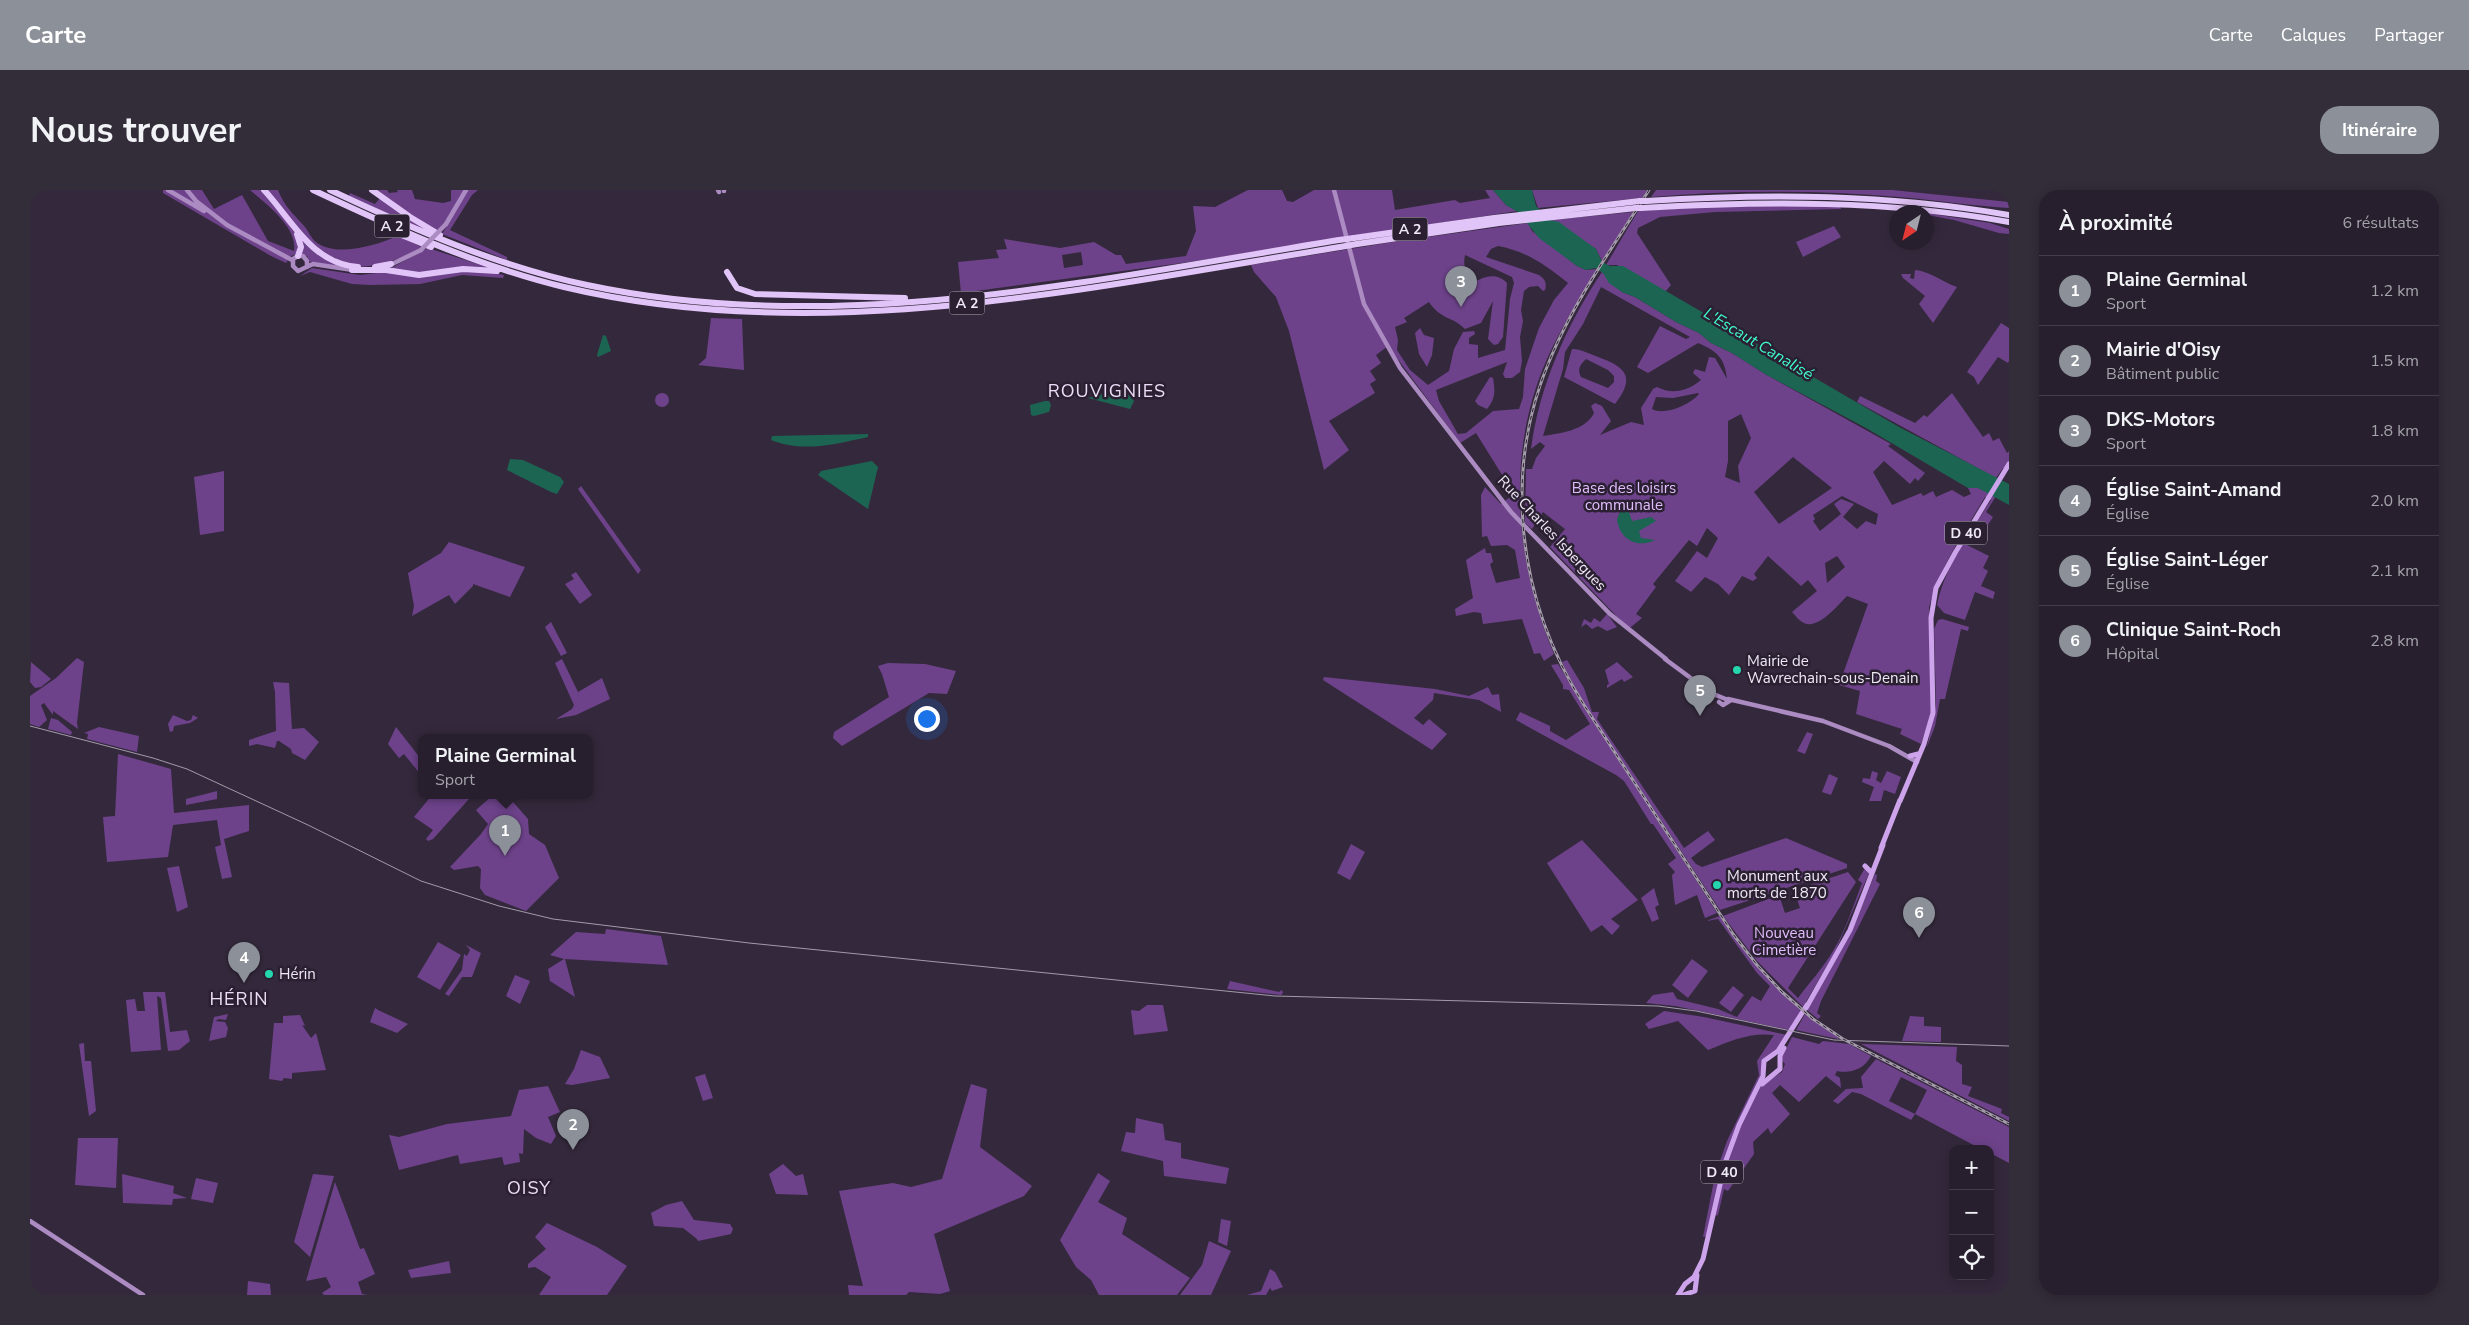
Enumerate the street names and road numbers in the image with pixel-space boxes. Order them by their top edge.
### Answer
road number: A 2 [374,214,410,238]
road number: A 2 [1392,218,1428,240]
road number: A 2 [950,292,984,315]
street label: Rue Charles Isbergues [1493,471,1611,595]
road number: D 40 [1945,522,1987,544]
road number: D 40 [1701,1160,1743,1184]

